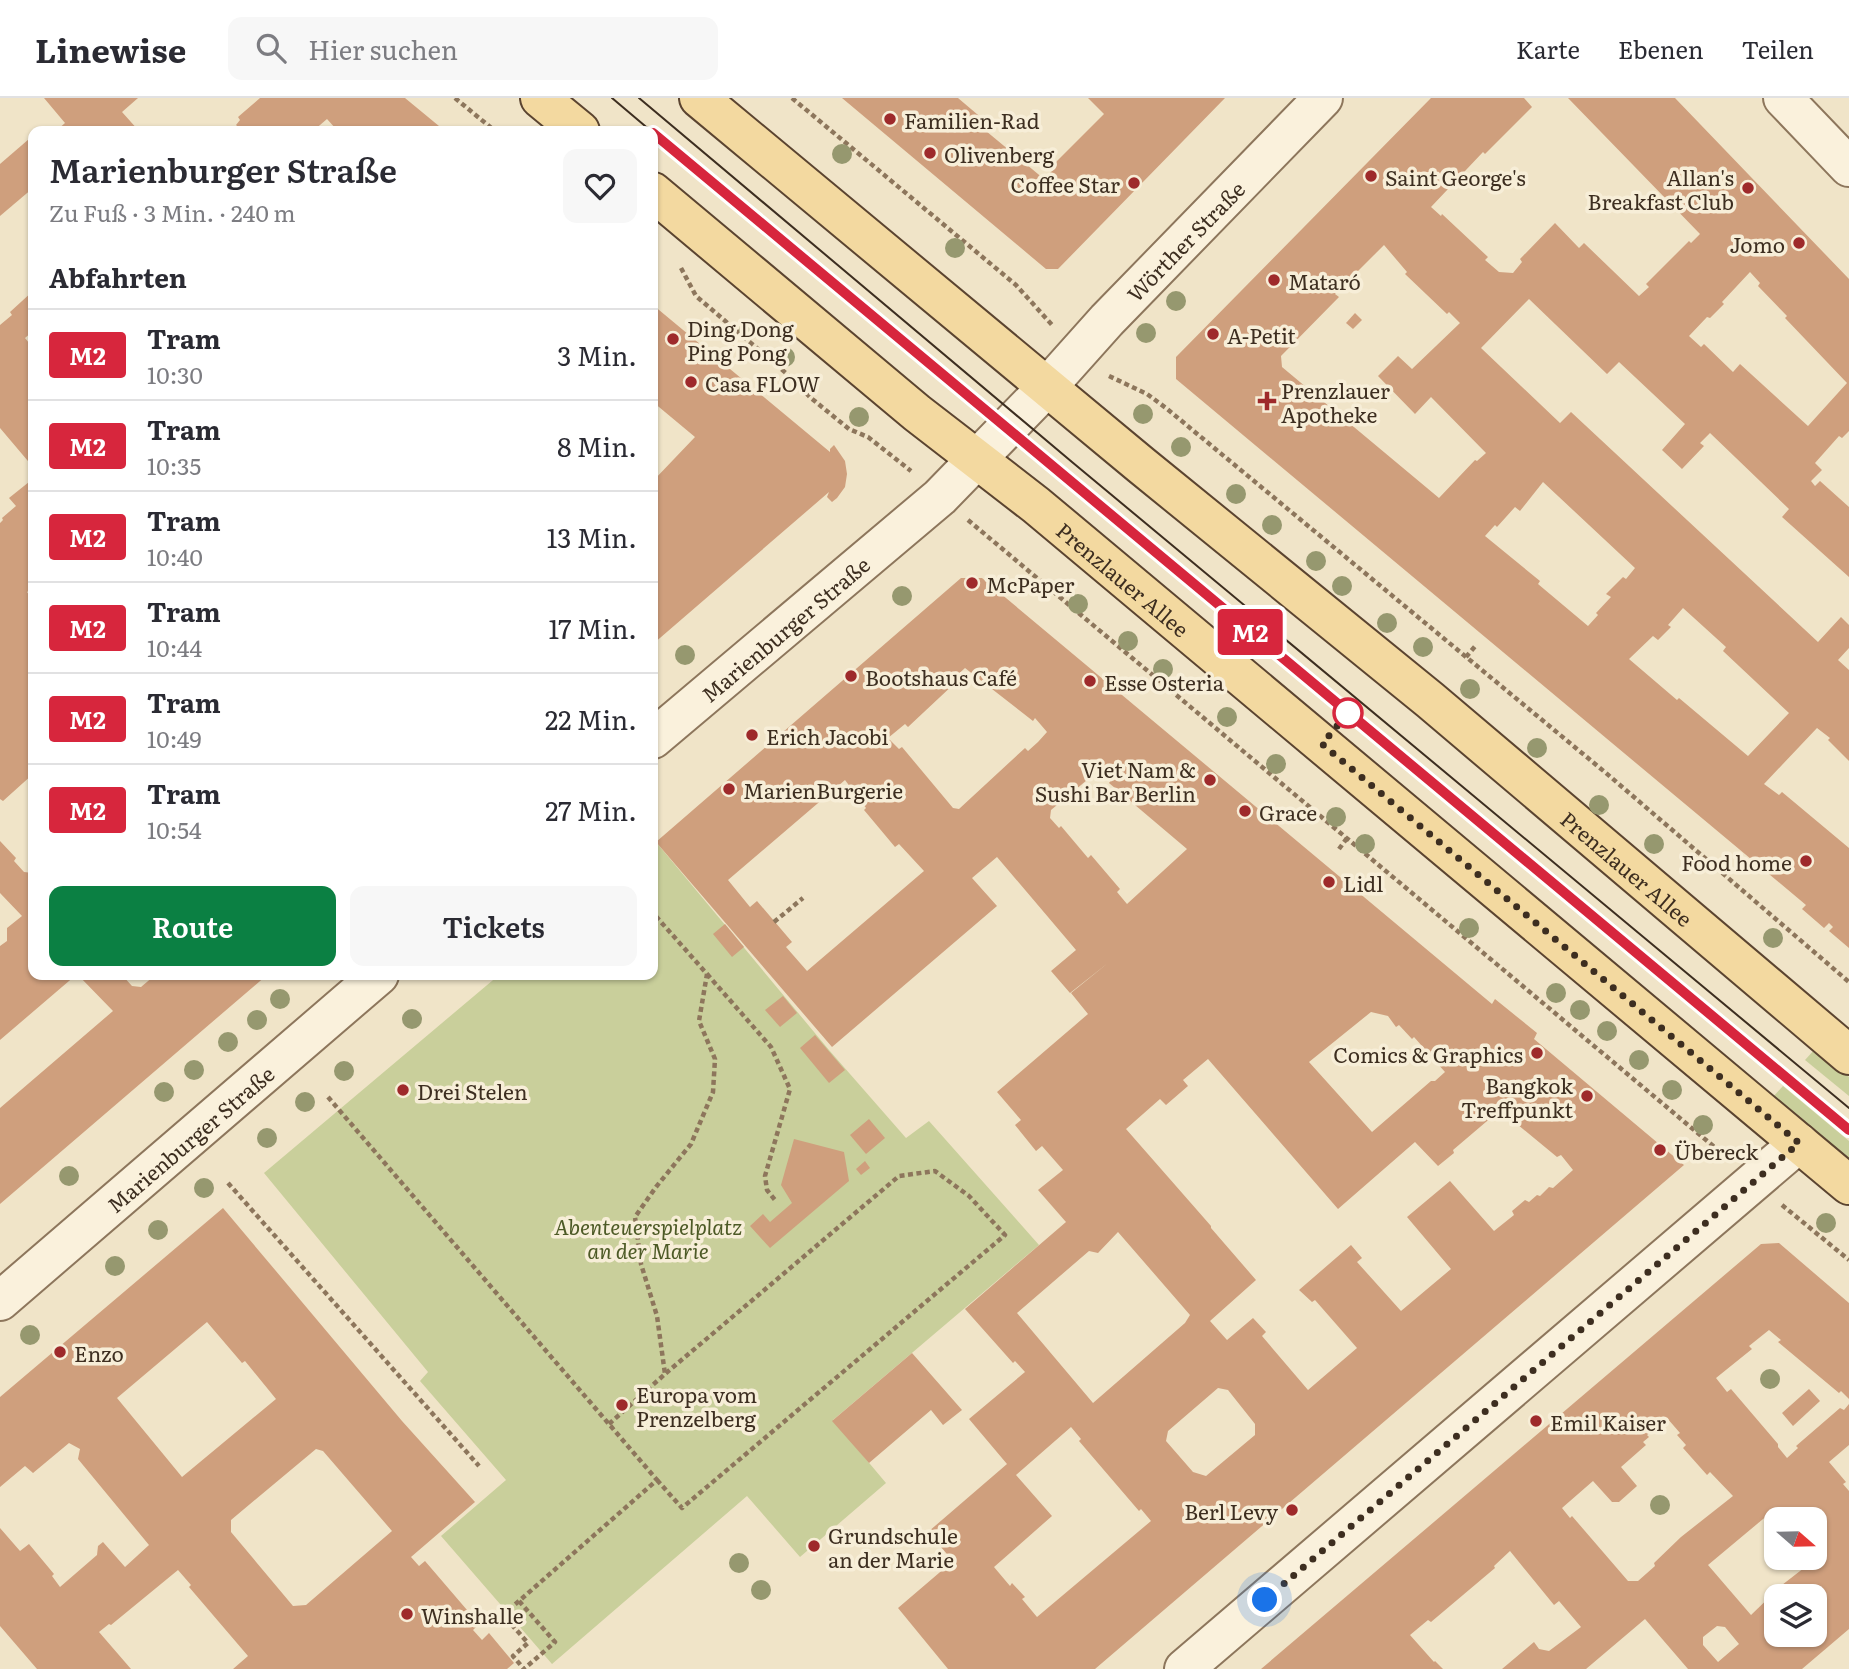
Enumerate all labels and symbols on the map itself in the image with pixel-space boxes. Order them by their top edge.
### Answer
place label: Familien-Rad [904,104,1040,135]
marker: Familien-Rad [882,111,898,127]
place label: Olivenberg [944,138,1054,169]
marker: Olivenberg [922,145,938,161]
place label: Saint George's [1385,161,1526,192]
place label: Allan's Breakfast Club [1588,161,1734,216]
place label: Coffee Star [1010,168,1120,199]
marker: Saint George's [1363,168,1379,184]
street label: Wörther Straße [1118,173,1251,308]
marker: Coffee Star [1126,175,1142,191]
marker: Allan's Breakfast Club [1740,180,1756,196]
place label: Jomo [1729,228,1785,259]
marker: Jomo [1791,235,1807,251]
place label: Mataró [1288,265,1361,296]
marker: Mataró [1266,272,1282,288]
place label: Ding Dong Ping Pong [687,312,794,367]
place label: A-Petit [1227,319,1296,350]
marker: A-Petit [1205,326,1221,342]
marker: Ding Dong Ping Pong [665,331,681,347]
place label: Casa FLOW [705,367,820,398]
marker: Casa FLOW [683,374,699,390]
place label: Prenzlauer Apotheke [1281,374,1390,429]
marker: Prenzlauer Apotheke [1259,393,1275,409]
street label: Prenzlauer Allee [1051,514,1197,643]
street label: Marienburger Straße [694,548,875,708]
place label: McPaper [986,568,1075,599]
marker: McPaper [964,575,980,591]
line badge: M2 [1218,609,1282,655]
place label: Bootshaus Café [865,661,1017,692]
place label: Esse Osteria [1104,666,1225,697]
marker: Bootshaus Café [843,668,859,684]
marker: Esse Osteria [1082,673,1098,689]
unlabelled marker [1333,698,1363,728]
place label: Erich Jacobi [766,720,889,751]
marker: Erich Jacobi [744,727,760,743]
place label: Viet Nam & Sushi Bar Berlin [1035,753,1196,808]
marker: Viet Nam & Sushi Bar Berlin [1202,772,1218,788]
place label: MarienBurgerie [743,774,903,805]
marker: MarienBurgerie [721,781,737,797]
place label: Grace [1259,796,1317,827]
street label: Prenzlauer Allee [1555,802,1700,932]
marker: Grace [1237,803,1253,819]
place label: Food home [1681,846,1792,877]
marker: Food home [1798,853,1814,869]
place label: Lidl [1343,867,1383,898]
marker: Lidl [1321,874,1337,890]
place label: Comics & Graphics [1333,1038,1523,1069]
marker: Comics & Graphics [1529,1045,1545,1061]
street label: Marienburger Straße [99,1057,280,1219]
place label: Bangkok Treffpunkt [1461,1069,1574,1124]
place label: Drei Stelen [417,1075,528,1106]
marker: Drei Stelen [395,1082,411,1098]
marker: Bangkok Treffpunkt [1579,1088,1595,1104]
place label: Übereck [1674,1135,1758,1166]
marker: Übereck [1652,1142,1668,1158]
park label: Abenteuerspielplatz an der Marie [554,1210,742,1265]
place label: Enzo [74,1337,124,1368]
marker: Enzo [52,1344,68,1360]
place label: Europa vom Prenzelberg [636,1378,757,1433]
marker: Europa vom Prenzelberg [614,1397,630,1413]
place label: Emil Kaiser [1550,1406,1666,1437]
marker: Emil Kaiser [1528,1413,1544,1429]
place label: Berl Levy [1184,1495,1279,1526]
marker: Berl Levy [1284,1502,1300,1518]
north arrow [1764,1507,1827,1570]
place label: Grundschule an der Marie [828,1519,958,1574]
marker: Grundschule an der Marie [806,1538,822,1554]
your location [1247,1582,1282,1617]
place label: Winshalle [421,1599,524,1630]
marker: Winshalle [399,1606,415,1622]

